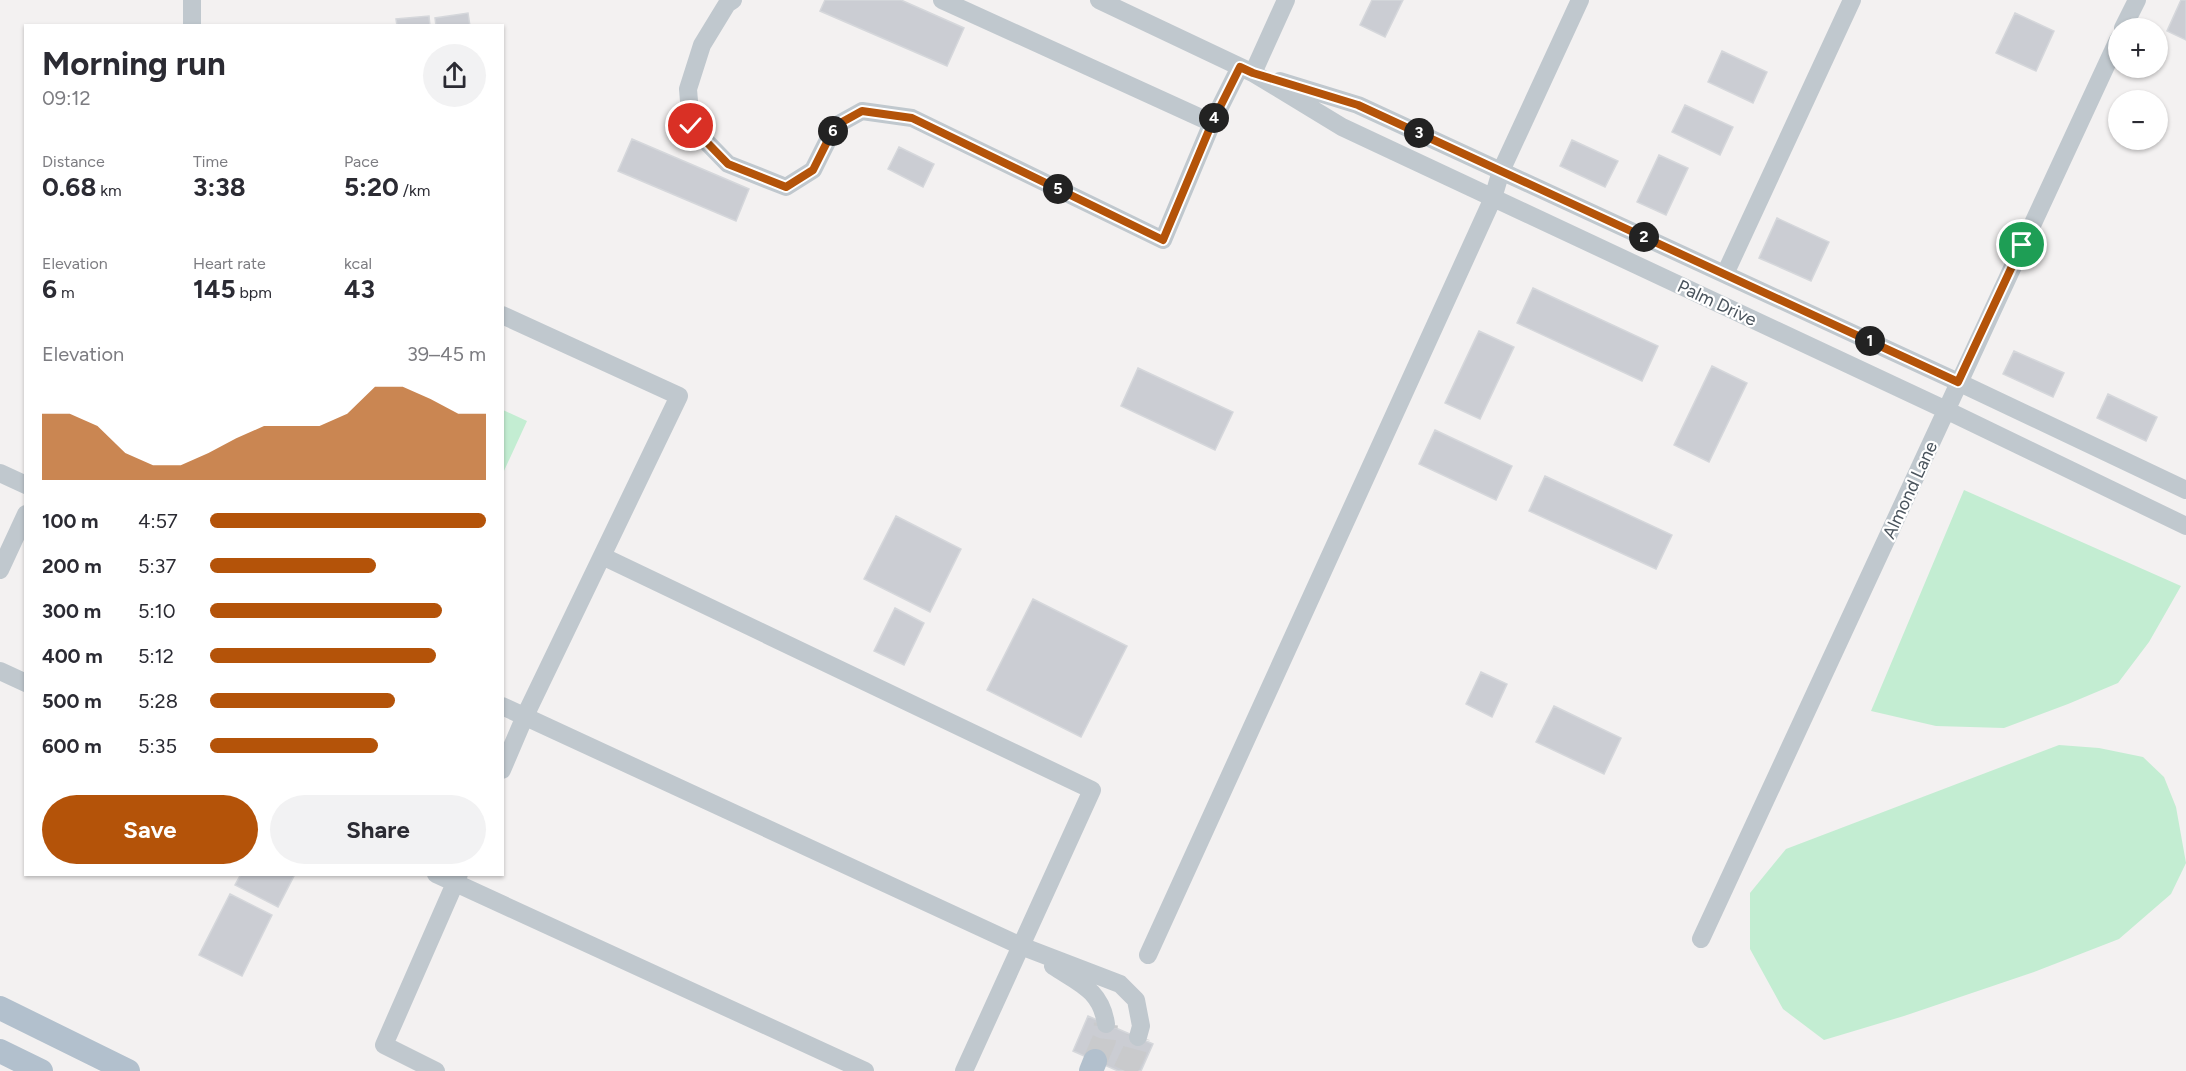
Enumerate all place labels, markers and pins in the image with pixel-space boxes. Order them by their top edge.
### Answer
pin [665,100,716,151]
pin: 4 [1199,103,1229,133]
pin: 6 [818,116,848,146]
pin: 3 [1404,118,1434,148]
pin: 5 [1043,174,1073,204]
pin [1996,219,2047,270]
pin: 2 [1629,222,1659,252]
pin: 1 [1855,326,1885,356]

